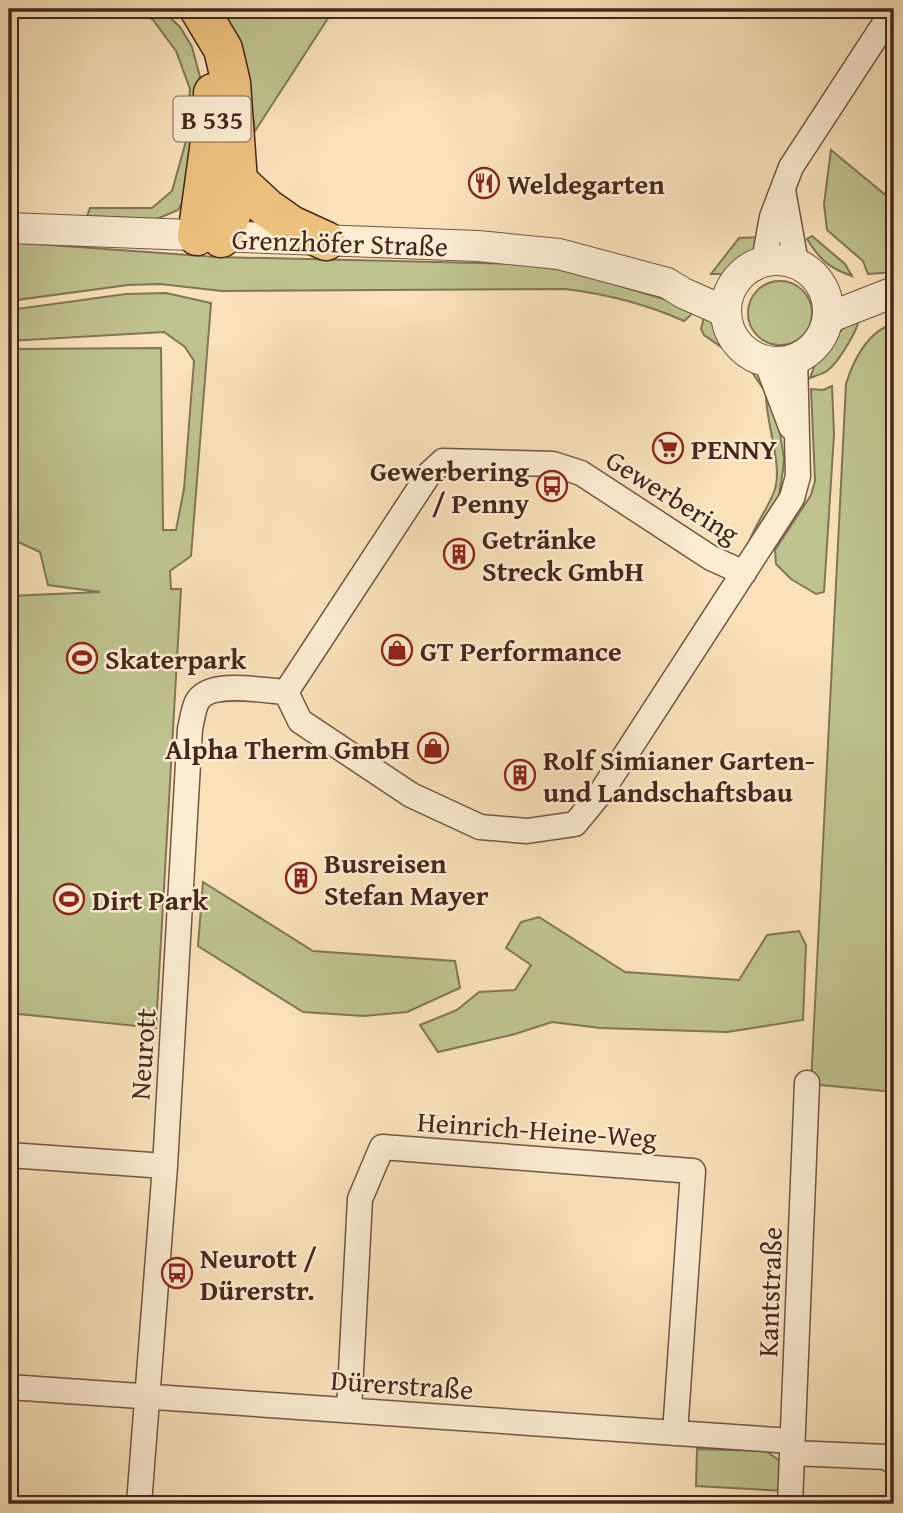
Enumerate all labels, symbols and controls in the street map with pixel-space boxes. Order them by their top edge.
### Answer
road number: B 535 [174,96,250,142]
place label: Weldegarten [507,163,665,204]
restaurant icon: Weldegarten [467,166,501,200]
street label: Grenzhöfer Straße [231,218,449,266]
place label: PENNY [691,428,777,469]
supermarket icon: PENNY [651,431,685,465]
street label: Gewerbering [598,439,748,553]
place label: Gewerbering / Penny [370,450,530,523]
bus stop icon: Gewerbering / Penny [535,469,569,503]
place label: Getränke Streck GmbH [482,518,644,591]
building icon: Getränke Streck GmbH [442,537,476,571]
place label: GT Performance [420,630,622,671]
shop icon: GT Performance [380,633,414,667]
place label: Skaterpark [105,638,247,679]
sports icon: Skaterpark [65,641,99,675]
place label: Alpha Therm GmbH [165,728,410,769]
shop icon: Alpha Therm GmbH [416,731,450,765]
place label: Rolf Simianer Garten- und Landschaftsbau [543,739,815,812]
building icon: Rolf Simianer Garten- und Landschaftsbau [503,758,537,792]
place label: Busreisen Stefan Mayer [324,842,489,915]
building icon: Busreisen Stefan Mayer [284,861,318,895]
place label: Dirt Park [92,879,209,920]
sports icon: Dirt Park [52,882,86,916]
street label: Neurott [118,1007,166,1101]
street label: Heinrich-Heine-Weg [416,1100,658,1158]
street label: Kantstraße [746,1226,792,1358]
place label: Neurott / Dürerstr. [200,1237,317,1310]
bus stop icon: Neurott / Dürerstr. [160,1256,194,1290]
street label: Dürerstraße [329,1359,475,1409]

